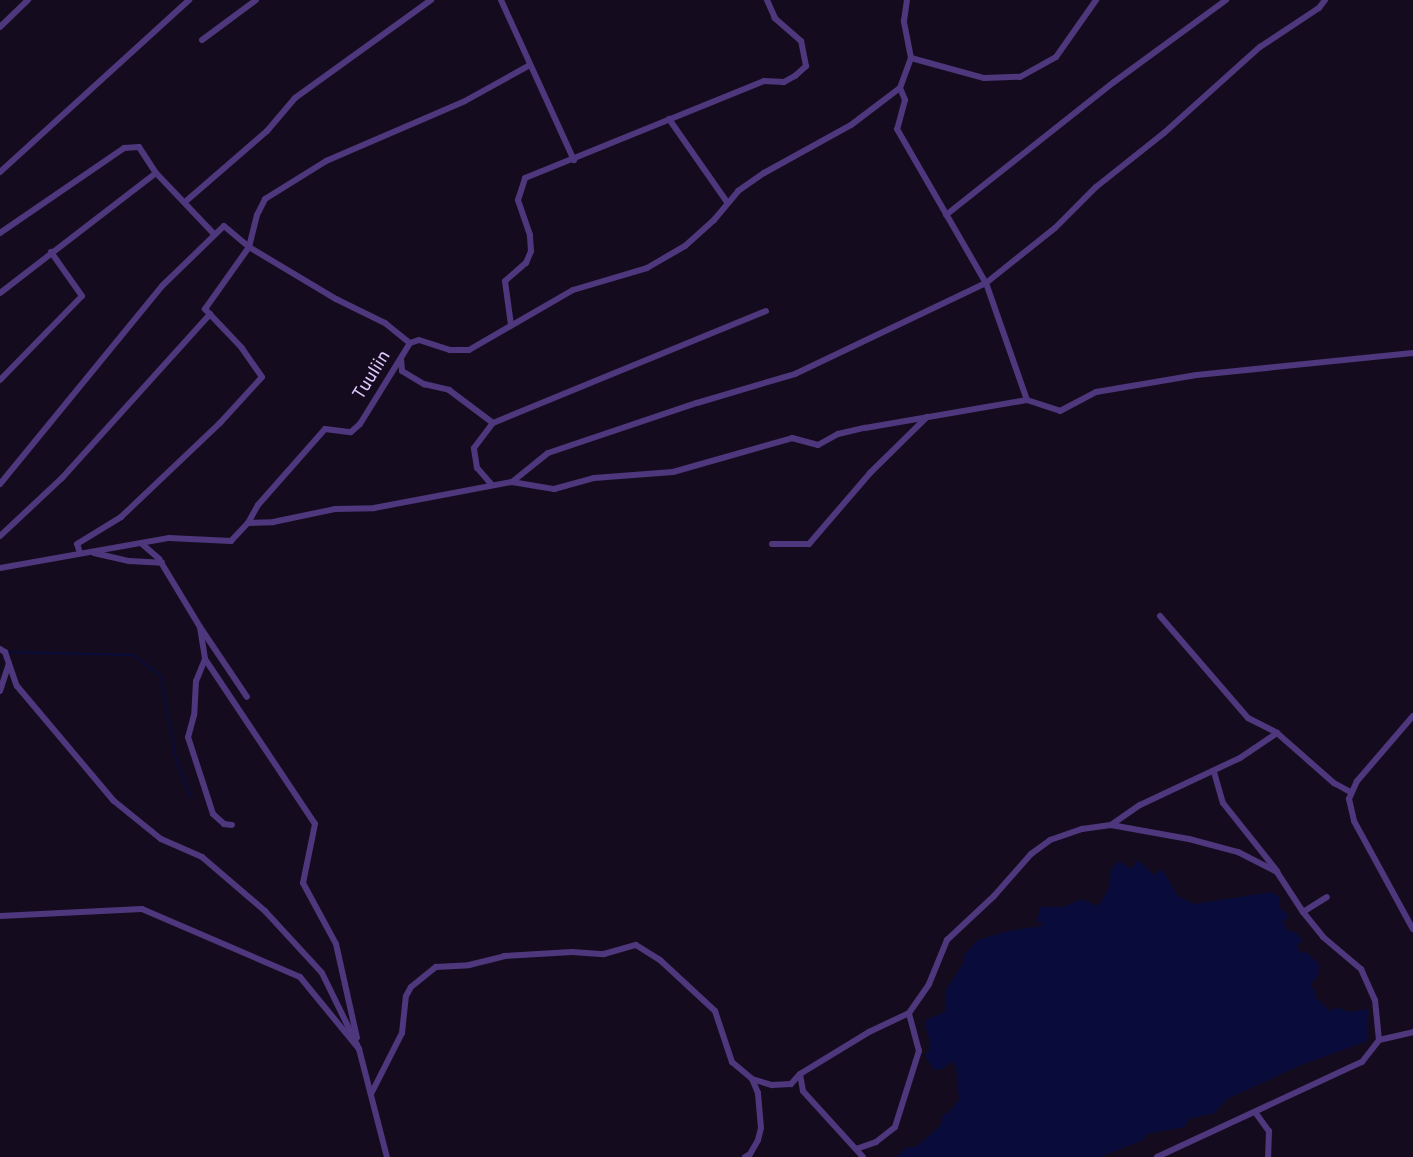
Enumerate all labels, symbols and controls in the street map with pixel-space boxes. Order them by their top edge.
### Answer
street label: Tuuliin [350,347,396,405]

